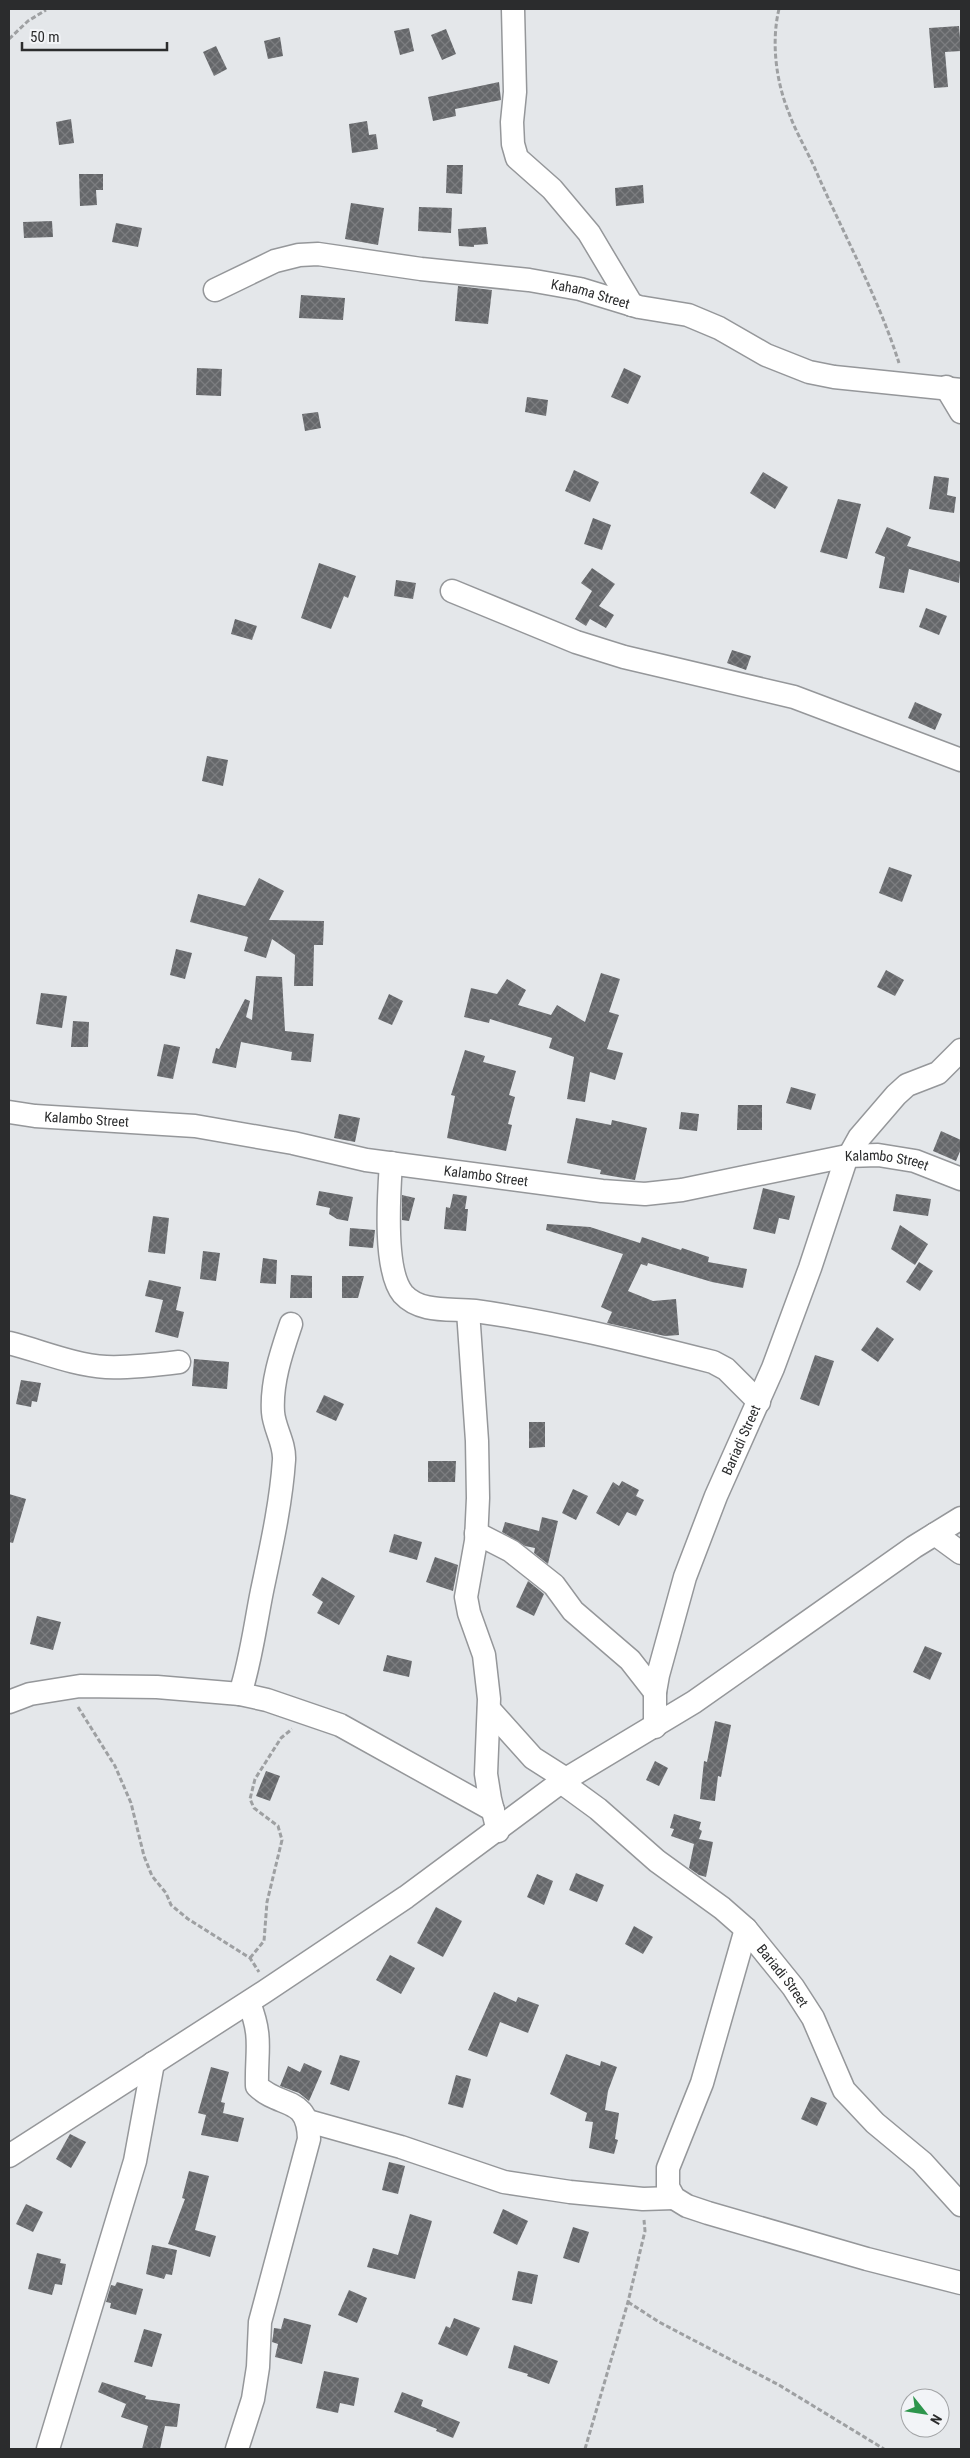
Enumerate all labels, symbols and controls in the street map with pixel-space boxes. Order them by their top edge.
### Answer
scale bar [22,20,168,52]
text: 50 m [30,28,60,46]
street label: Kahama Street [550,276,632,312]
street label: Kalambo Street [44,1109,129,1130]
street label: Kalambo Street [844,1147,931,1174]
street label: Kalambo Street [443,1162,529,1189]
street label: Bariadi Street [718,1403,763,1477]
street label: Bariadi Street [754,1941,812,2010]
north arrow [900,2388,950,2438]
text: N [927,2412,945,2427]

